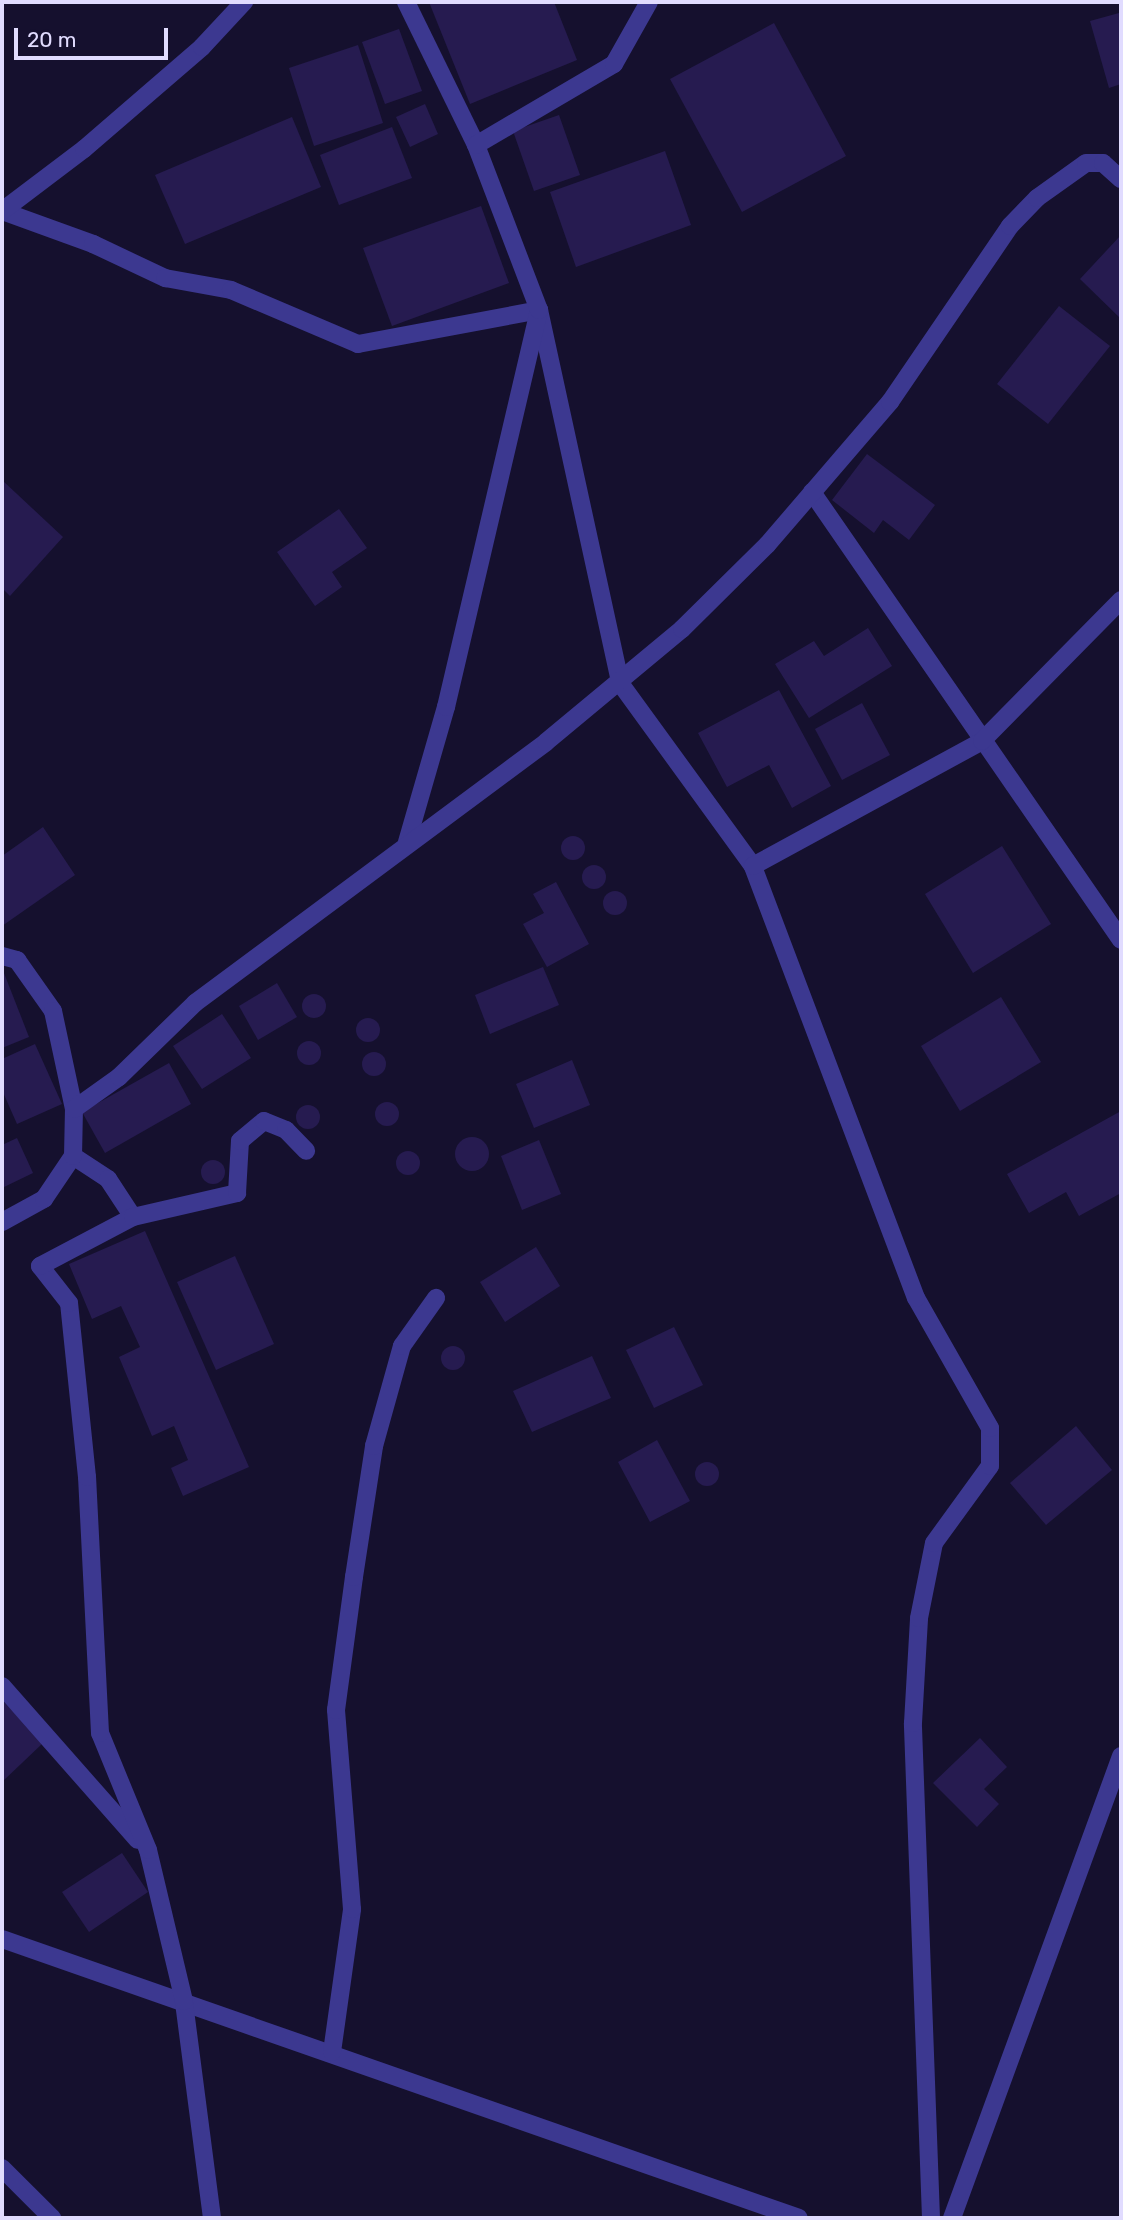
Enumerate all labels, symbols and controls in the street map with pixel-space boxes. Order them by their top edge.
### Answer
scale bar [18,14,172,58]
text: 20 m [27,27,76,52]

